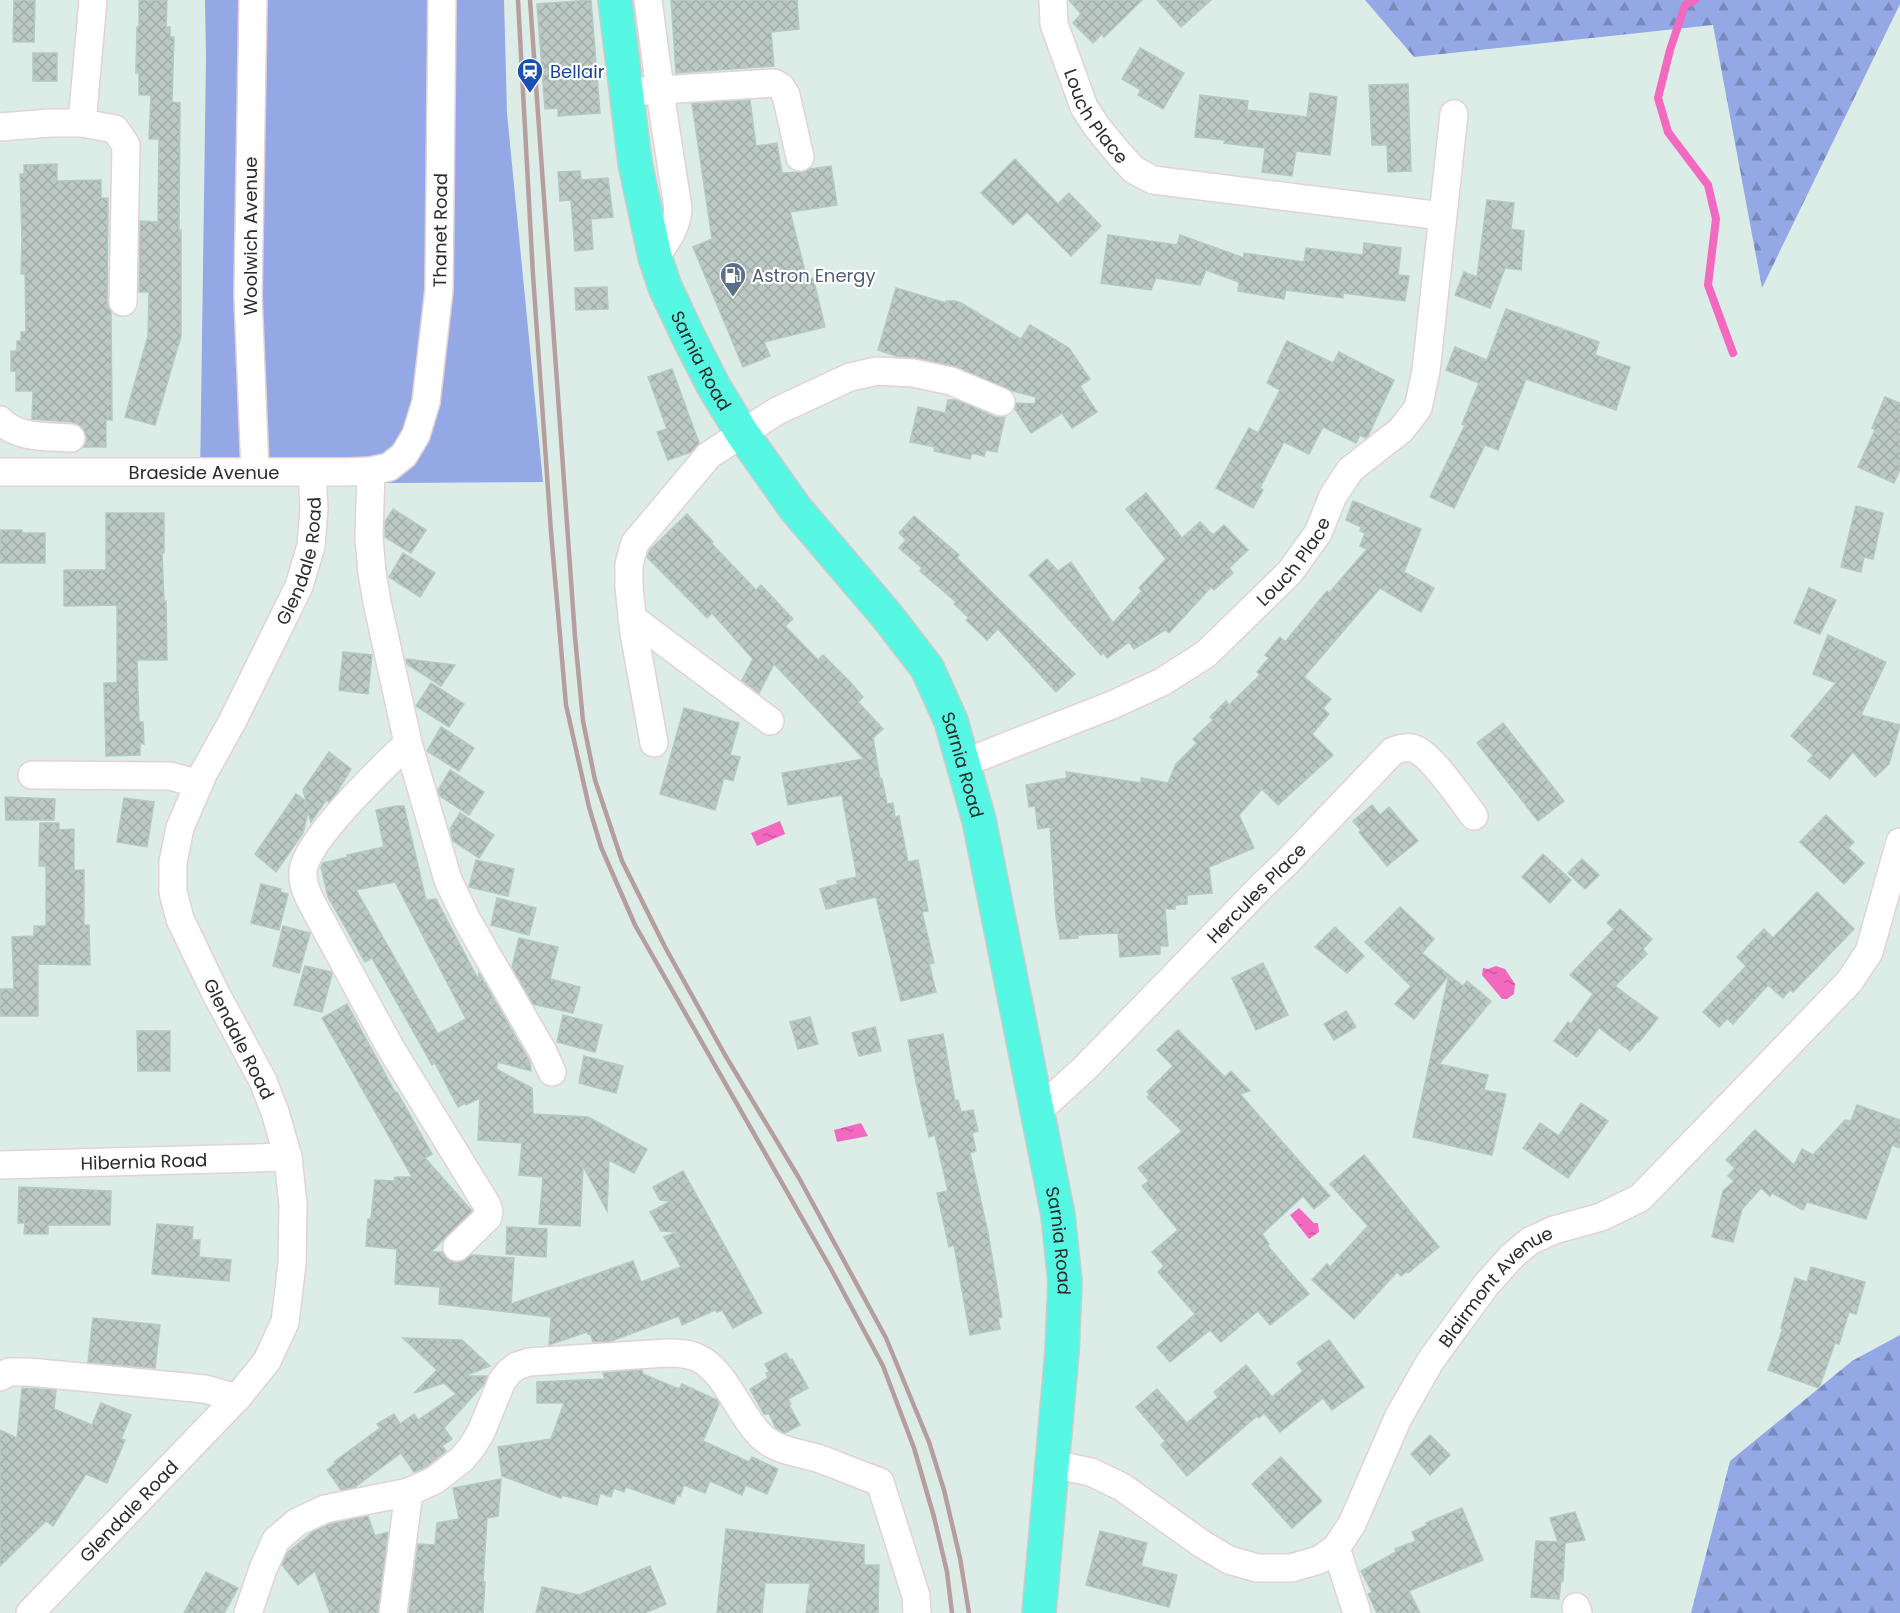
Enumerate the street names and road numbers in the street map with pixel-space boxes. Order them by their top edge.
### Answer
street label: Louch Place [1059,65,1134,169]
street label: Woolwich Avenue [238,156,263,316]
street label: Thanet Road [427,173,453,288]
street label: Sarnia Road [665,307,738,415]
street label: Braeside Avenue [129,460,279,485]
street label: Glendale Road [269,496,326,629]
street label: Louch Place [1250,513,1336,611]
street label: Sarnia Road [936,707,990,821]
street label: Hercules Place [1201,837,1311,948]
street label: Glendale Road [198,974,280,1104]
street label: Hibernia Road [80,1147,208,1175]
street label: Sarnia Road [1040,1184,1078,1295]
street label: Blairmont Avenue [1432,1220,1556,1352]
street label: Glendale Road [73,1454,184,1567]

